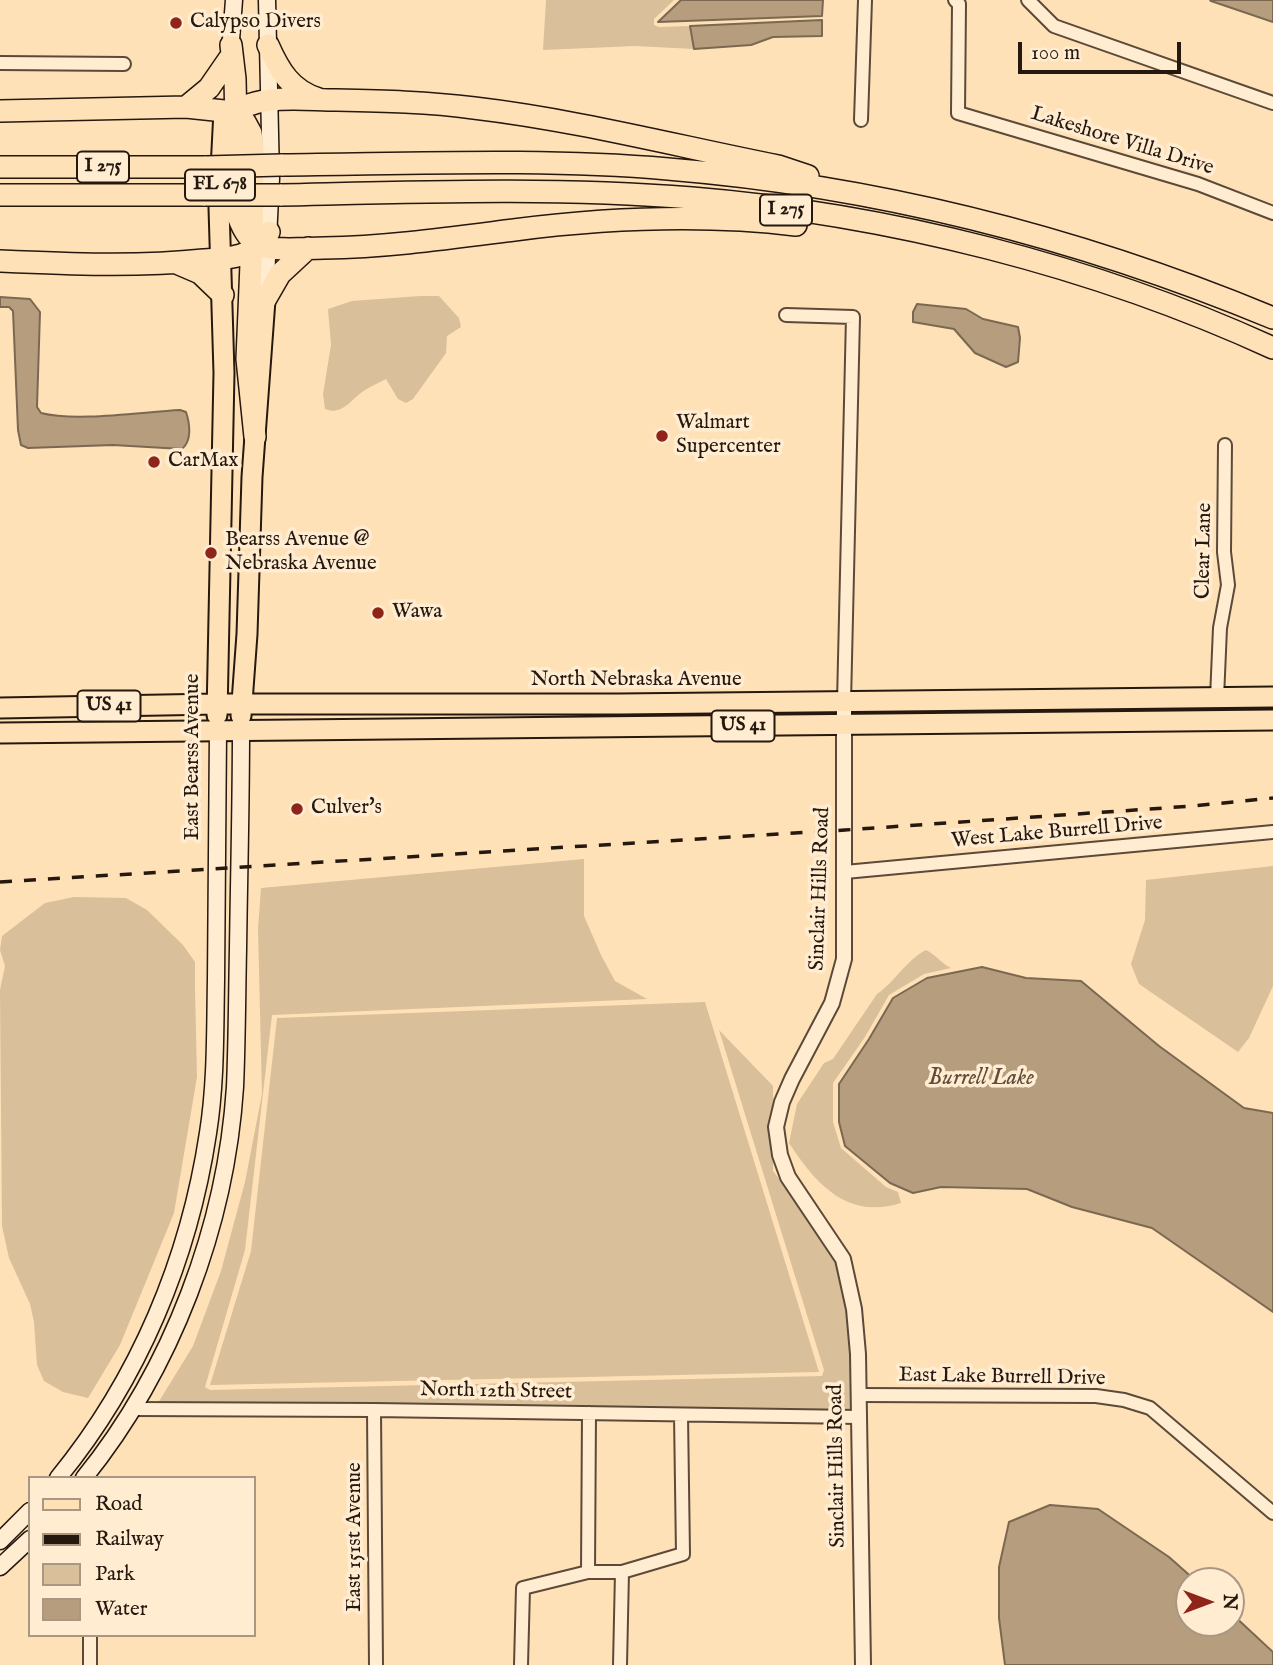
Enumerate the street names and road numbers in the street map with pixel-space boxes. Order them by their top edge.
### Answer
street label: Lakeshore Villa Drive [1028,102,1216,182]
road number: I 275 [77,152,129,182]
road number: FL 678 [185,169,255,200]
road number: I 275 [760,194,812,226]
street label: Clear Lane [1192,503,1218,599]
street label: North Nebraska Avenue [530,668,742,694]
street label: East Bearss Avenue [181,674,207,840]
road number: US 41 [78,691,140,722]
road number: US 41 [712,710,774,741]
street label: Sinclair Hills Road [806,807,836,971]
street label: West Lake Burrell Drive [950,811,1164,855]
street label: East Lake Burrell Drive [898,1364,1106,1392]
street label: North 12th Street [420,1378,572,1406]
street label: Sinclair Hills Road [824,1384,852,1548]
street label: East 151st Avenue [343,1462,369,1612]

